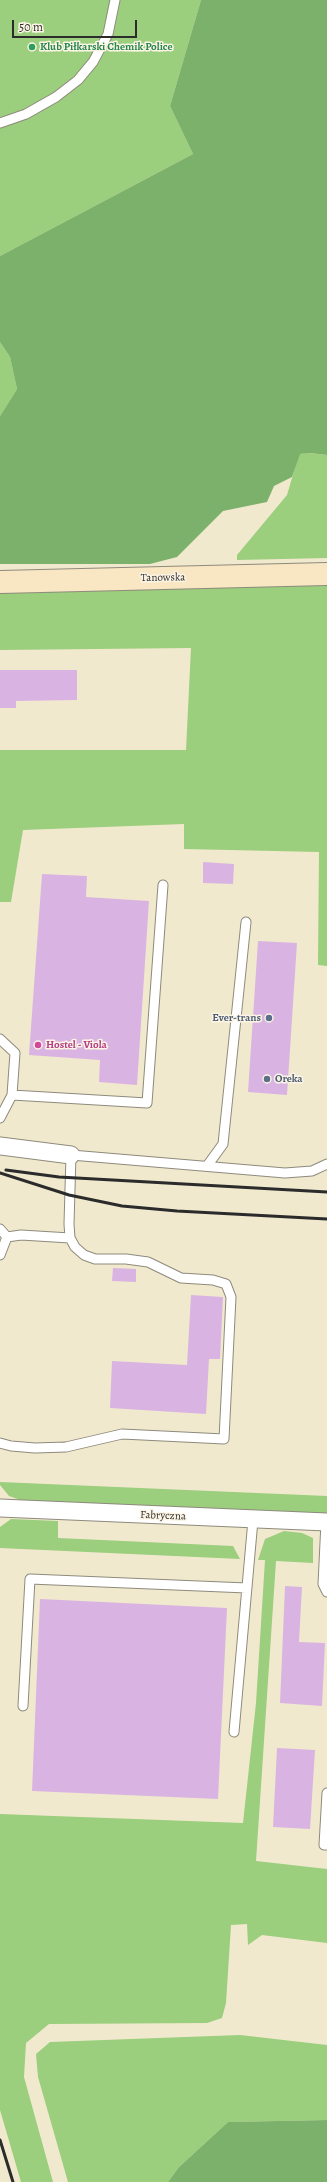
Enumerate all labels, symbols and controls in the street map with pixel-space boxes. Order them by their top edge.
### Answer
scale bar [14,12,139,38]
text: 50 m [19,19,43,35]
place label: Klub Piłkarski Chemik Police [40,40,173,54]
marker: Klub Piłkarski Chemik Police [27,42,37,52]
street label: Tanowska [141,571,185,585]
place label: Ever-trans [212,1011,261,1025]
marker: Ever-trans [264,1013,274,1023]
place label: Hostel - Viola [46,1038,107,1052]
marker: Hostel - Viola [33,1040,43,1050]
place label: Oreka [275,1072,303,1086]
marker: Oreka [262,1074,272,1084]
street label: Fabryczna [140,1509,186,1523]

